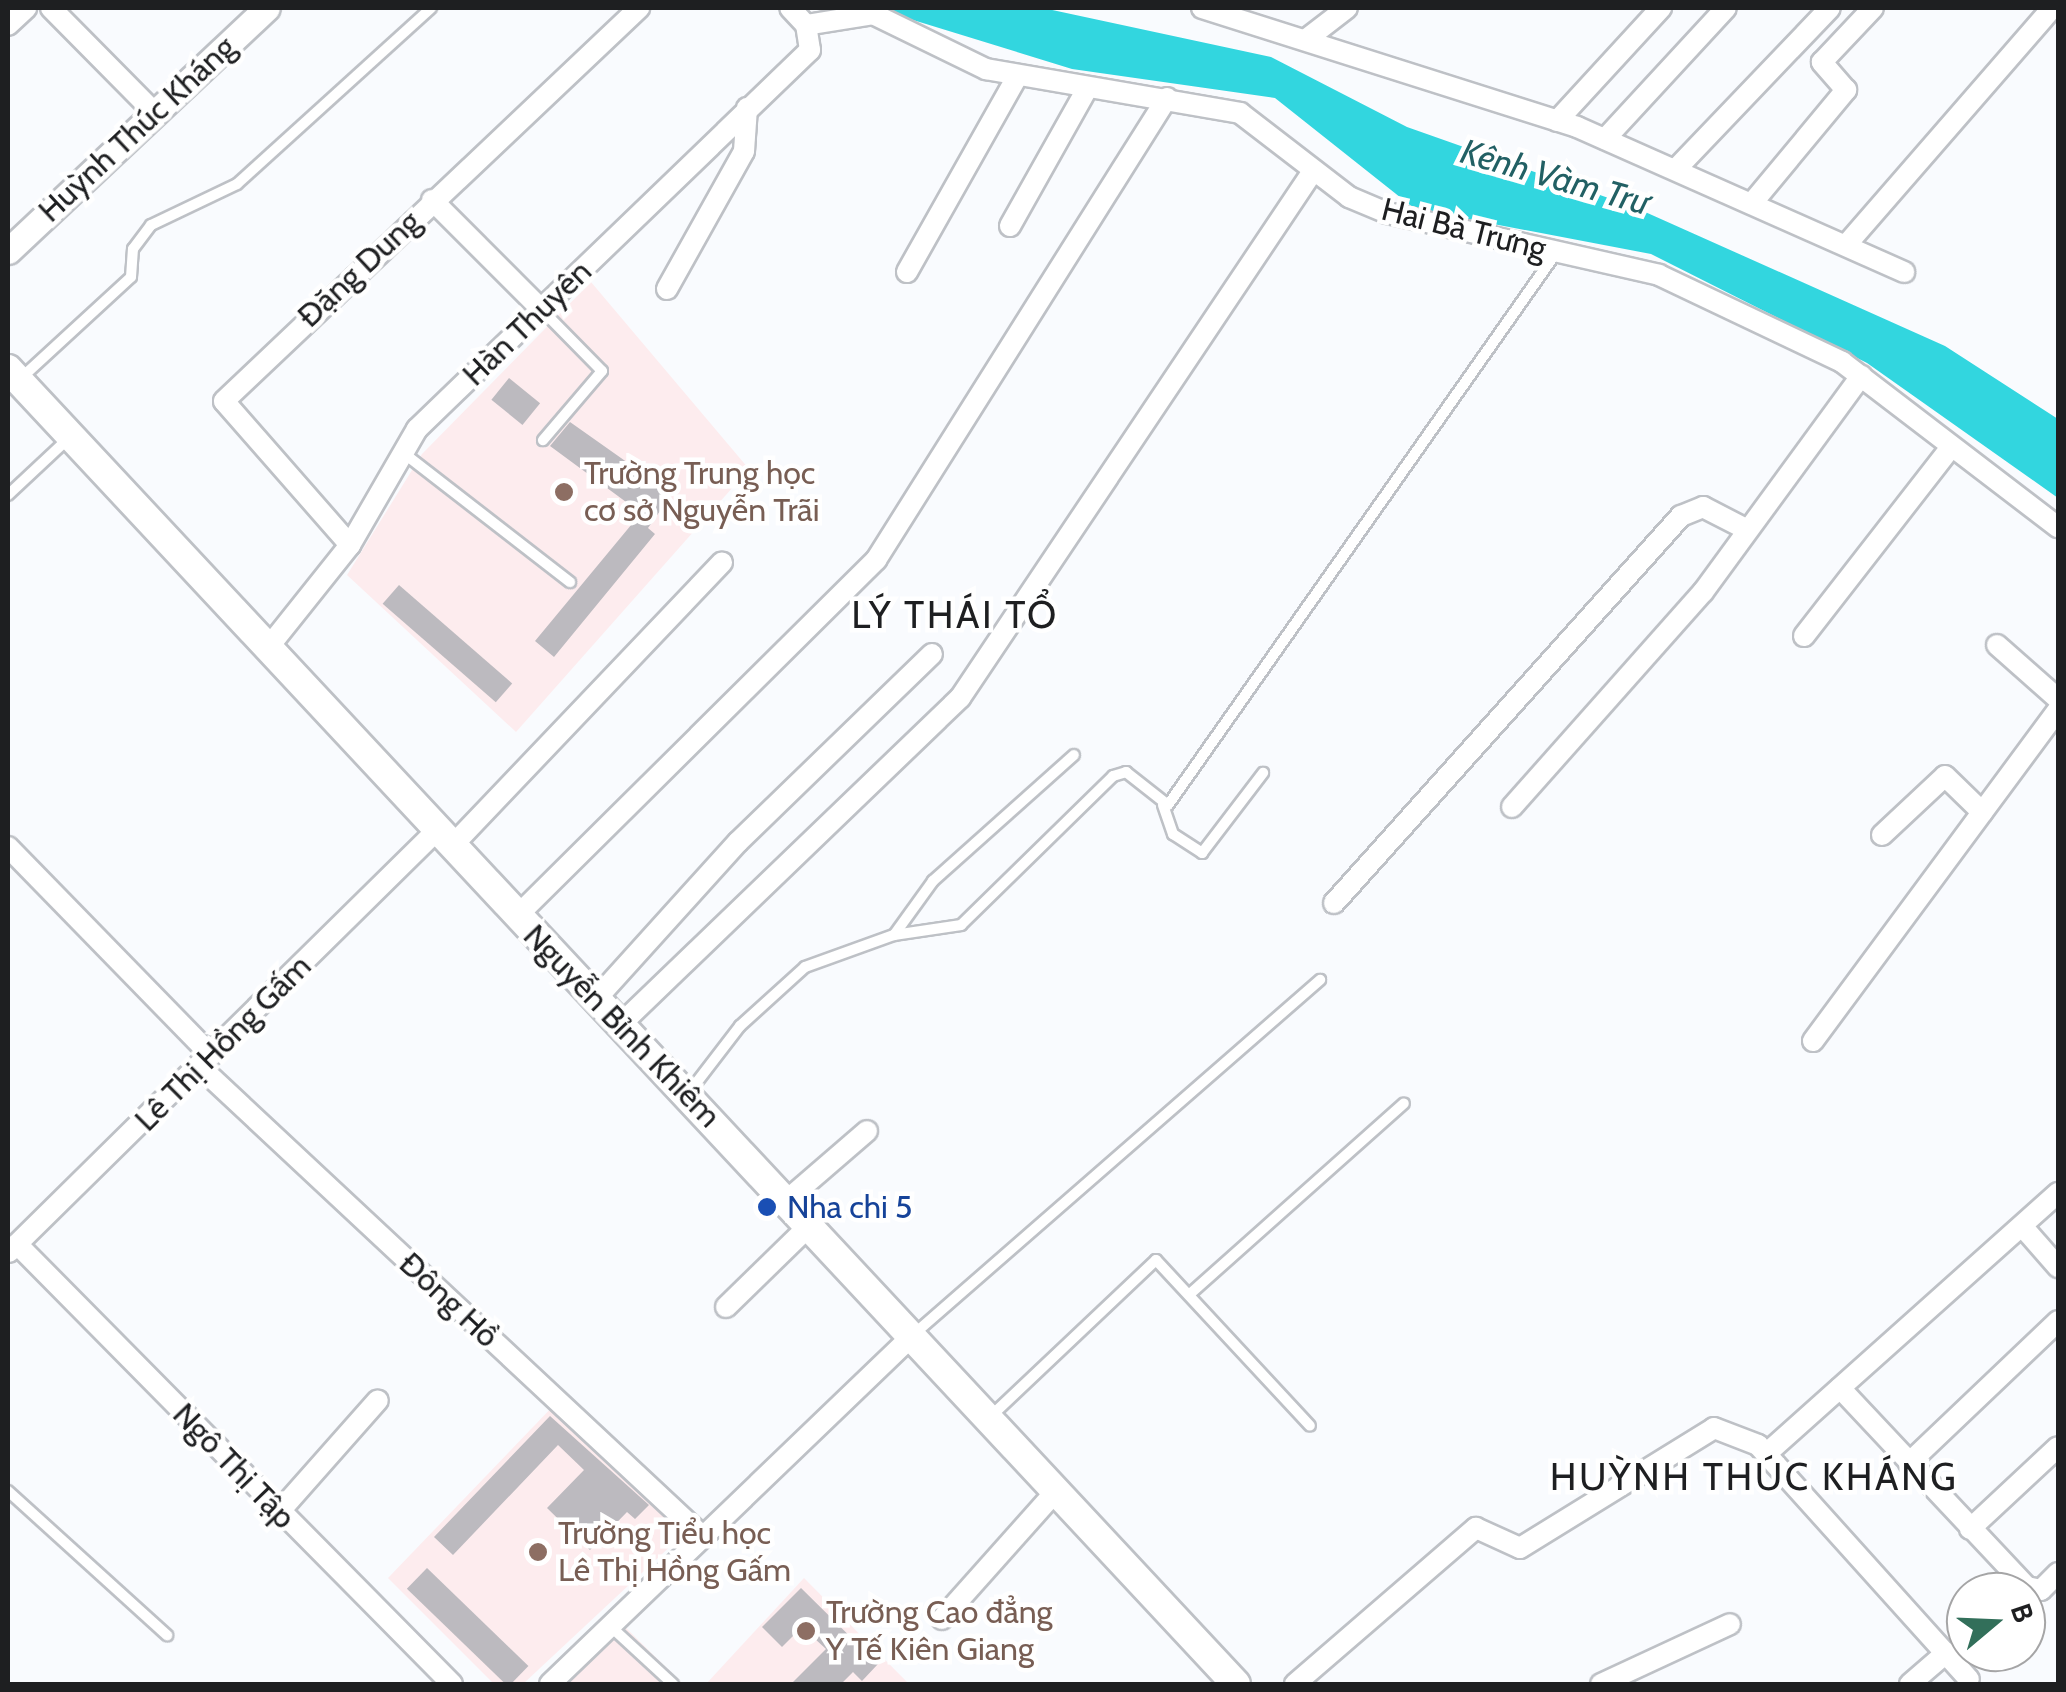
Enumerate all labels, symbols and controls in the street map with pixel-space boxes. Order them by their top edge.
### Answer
street label: Huỳnh Thúc Kháng [31,28,243,230]
water label: Kênh Vàm Trư [1456,130,1654,224]
street label: Hai Bà Trưng [1378,190,1550,268]
street label: Đặng Dung [290,203,428,335]
street label: Hàn Thuyên [455,252,599,394]
place label: Trường Trung học cơ sở Nguyễn Trãi [584,455,819,530]
marker: Trường Trung học cơ sở Nguyễn Trãi [553,481,575,503]
district label: LÝ THÁI TỔ [851,592,1059,638]
street label: Nguyễn Bỉnh Khiêm [515,917,729,1135]
street label: Lê Thị Hồng Gấm [127,947,319,1139]
place label: Nha chi 5 [787,1188,912,1226]
marker: Nha chi 5 [756,1196,778,1218]
street label: Đông Hồ [391,1244,507,1356]
street label: Ngô Thị Tập [165,1395,303,1537]
district label: HUỲNH THÚC KHÁNG [1550,1454,1958,1500]
place label: Trường Tiểu học Lê Thị Hồng Gấm [558,1515,791,1590]
marker: Trường Tiểu học Lê Thị Hồng Gấm [527,1541,549,1563]
north arrow [1946,1572,2046,1672]
place label: Trường Cao đẳng Y Tế Kiên Giang [826,1594,1053,1669]
text: B [2004,1599,2041,1627]
marker: Trường Cao đẳng Y Tế Kiên Giang [795,1620,817,1642]

